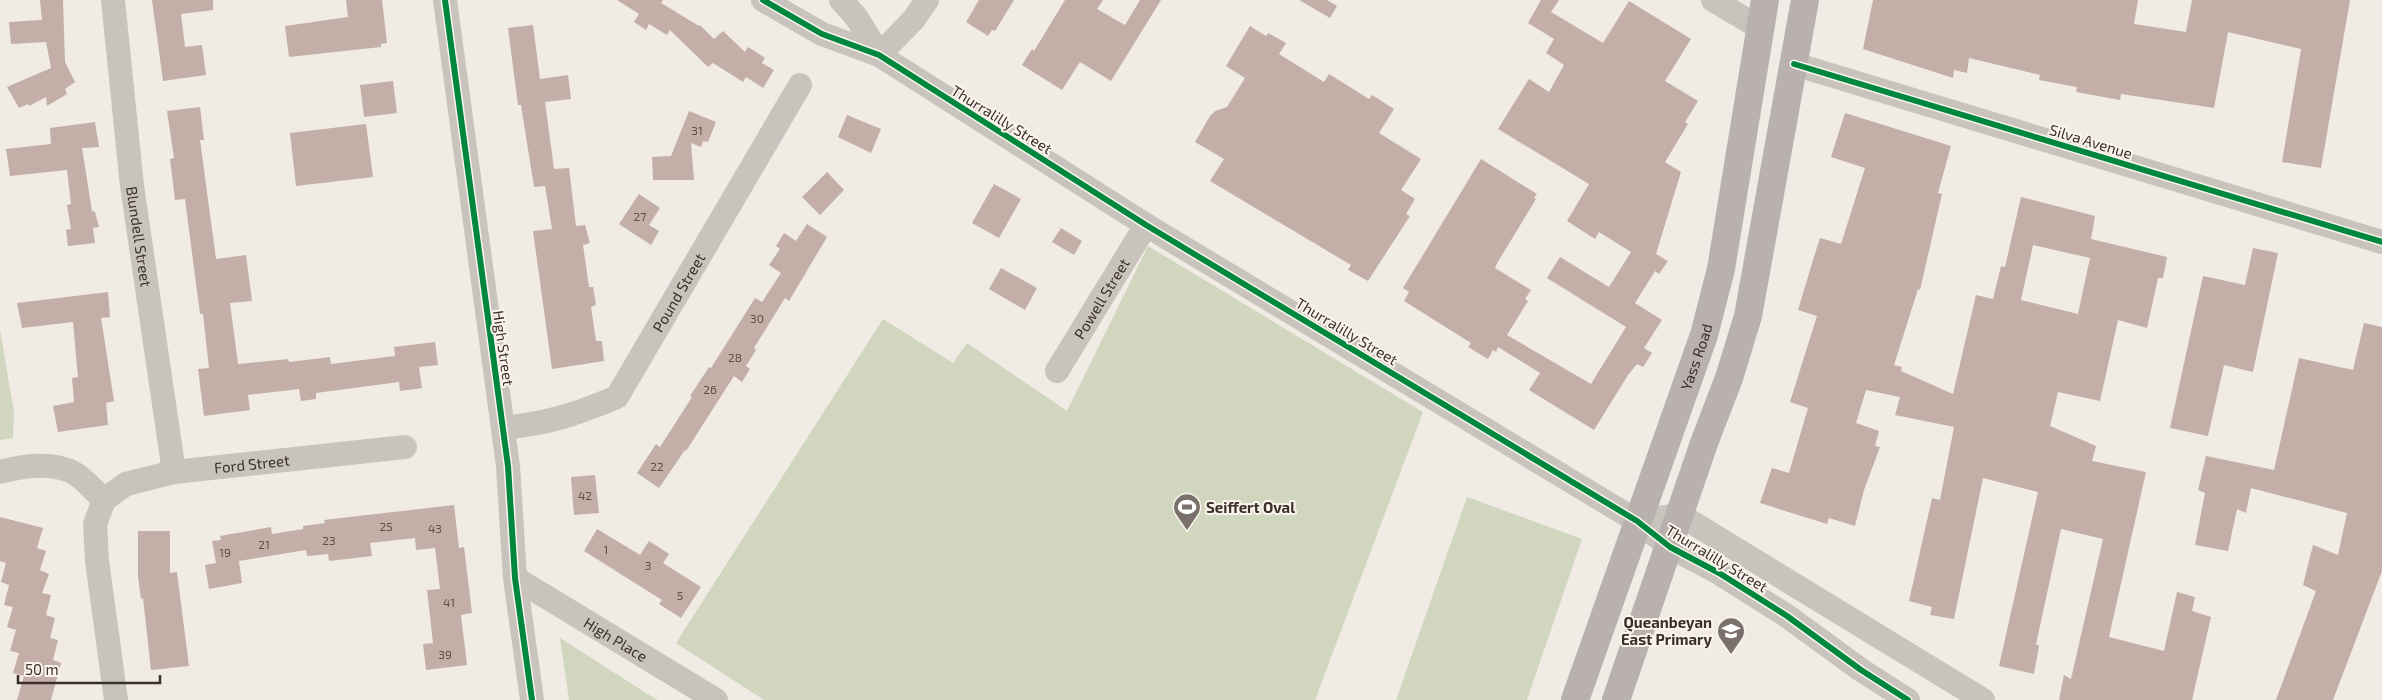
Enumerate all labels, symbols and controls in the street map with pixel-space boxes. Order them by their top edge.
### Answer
street label: Thurralilly Street [948,81,1056,157]
street label: Silva Avenue [2047,120,2135,162]
house number: 31 [691,123,703,137]
street label: Blundell Street [123,185,156,288]
house number: 27 [634,209,646,223]
street label: Pound Street [648,249,709,335]
street label: Powell Street [1070,255,1133,342]
street label: Thurralilly Street [1293,294,1401,369]
street label: High Street [490,309,518,387]
house number: 30 [750,311,764,325]
street label: Yass Road [1676,322,1716,392]
house number: 28 [728,350,742,364]
house number: 26 [703,382,717,396]
street label: Ford Street [213,451,291,477]
house number: 22 [650,459,664,473]
house number: 42 [578,488,592,502]
sports icon: Seiffert Oval [1172,492,1202,531]
place label: Seiffert Oval [1206,498,1295,516]
house number: 25 [379,519,393,533]
house number: 43 [428,521,442,535]
street label: Thurralilly Street [1663,521,1771,596]
house number: 23 [322,533,336,547]
house number: 21 [258,537,270,551]
house number: 1 [604,542,608,556]
house number: 19 [219,545,231,559]
house number: 3 [645,558,651,572]
house number: 5 [677,588,683,602]
house number: 41 [443,595,455,609]
street label: High Place [581,613,651,665]
place label: Queanbeyan East Primary [1621,613,1712,649]
school or university icon: Queanbeyan East Primary [1716,616,1746,655]
house number: 39 [438,647,452,661]
scale bar [18,652,160,684]
text: 50 m [25,660,59,678]

